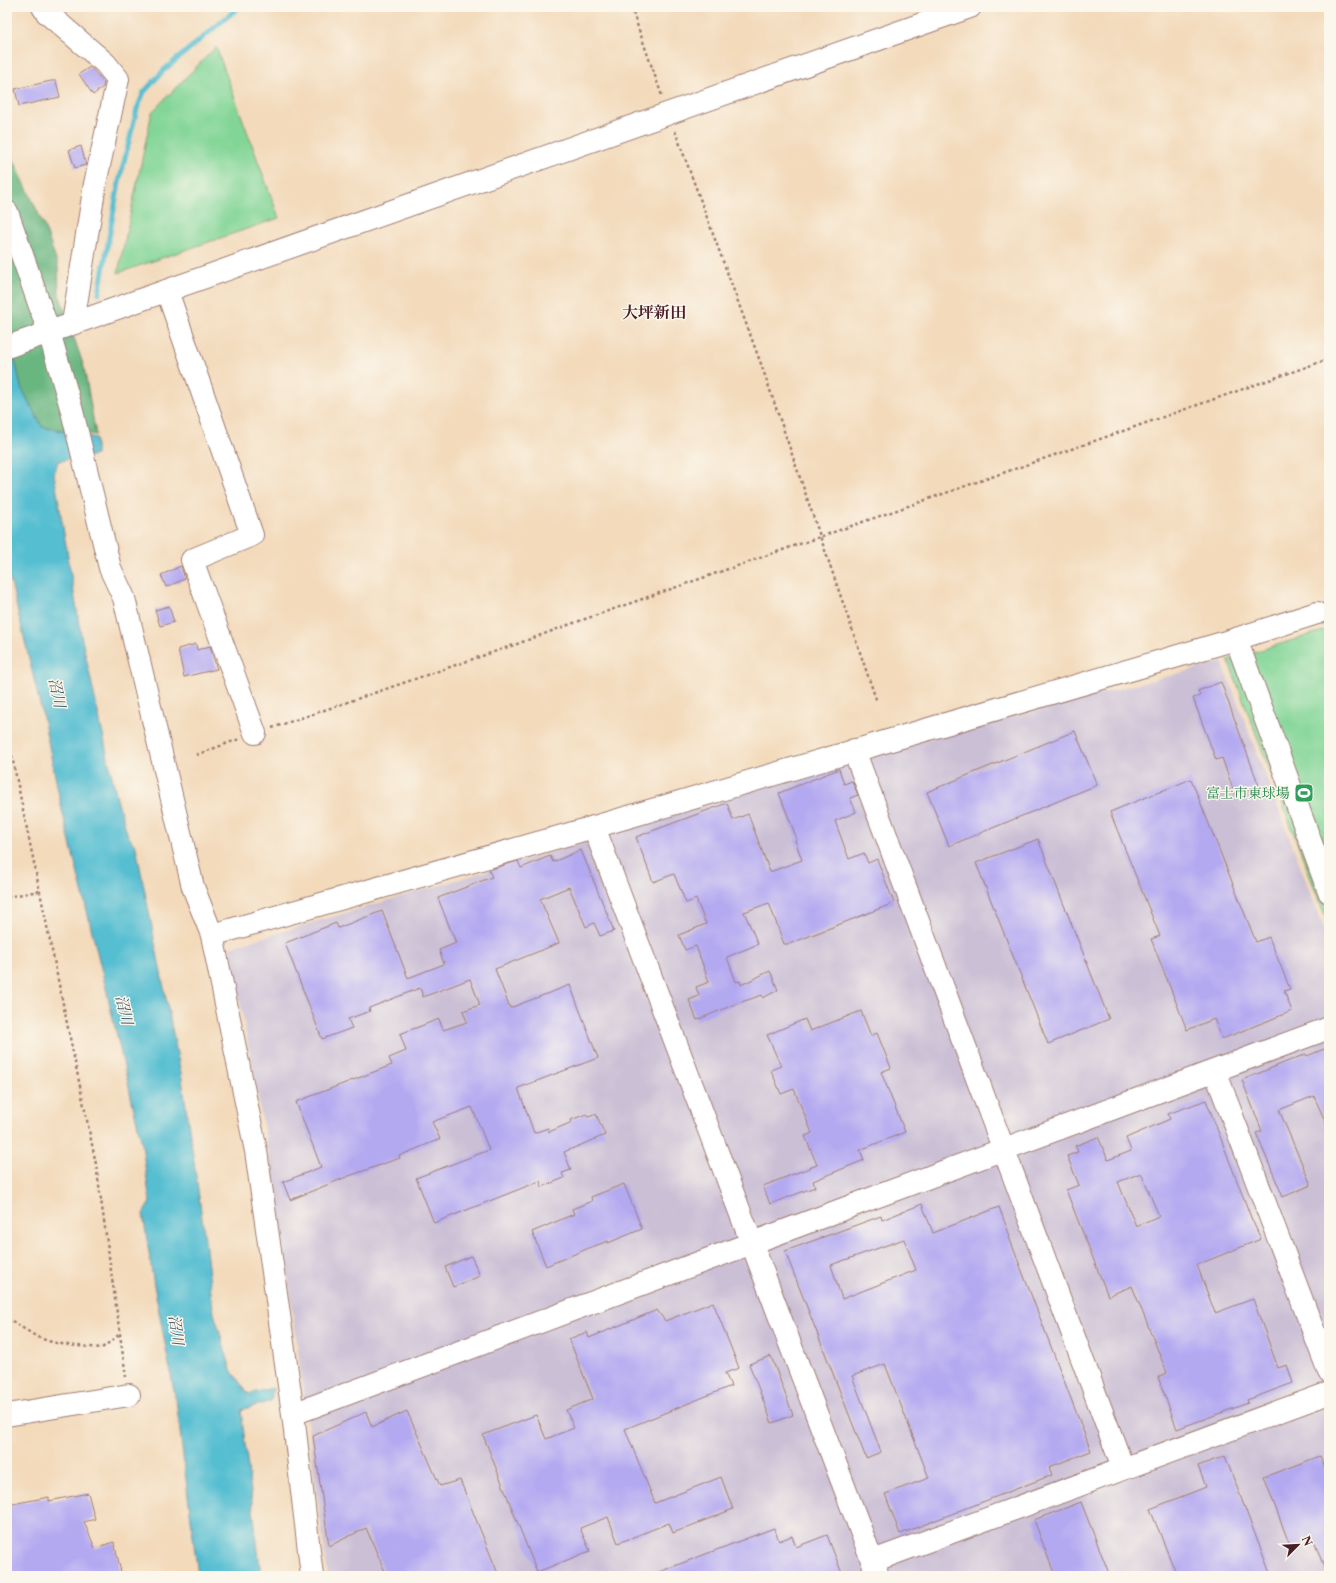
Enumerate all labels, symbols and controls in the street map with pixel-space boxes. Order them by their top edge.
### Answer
district label: 大坪新田 [622,302,686,322]
water label: 沼川 [45,676,70,711]
sports icon: 富士市東球場 [1293,782,1315,804]
place label: 富士市東球場 [1206,784,1290,802]
water label: 沼川 [112,993,138,1029]
water label: 沼川 [165,1314,188,1348]
north arrow [1278,1525,1318,1565]
text: N [1299,1534,1316,1549]

